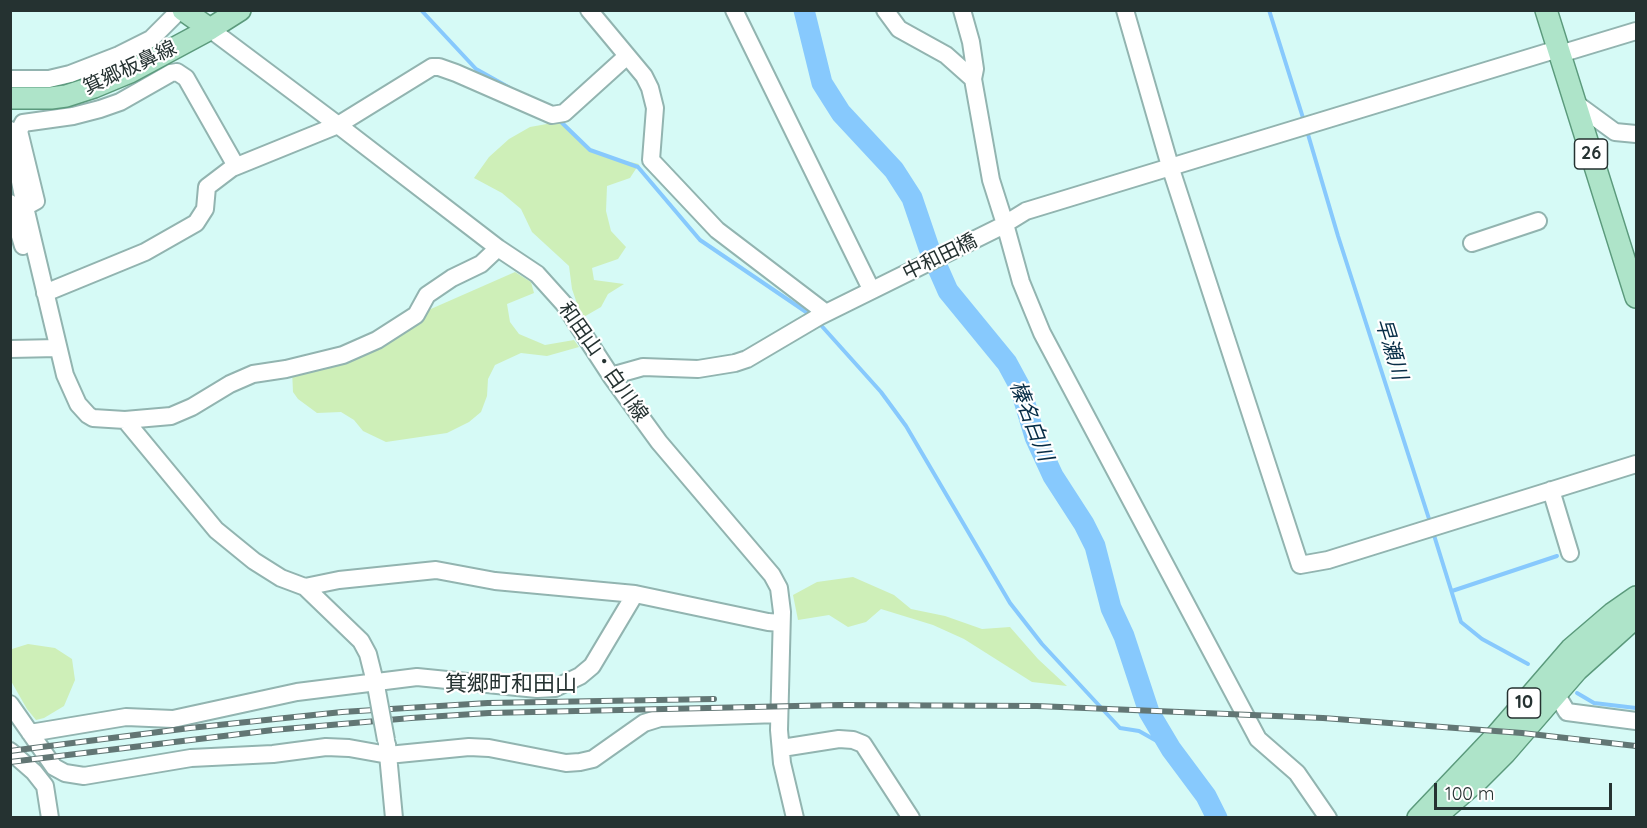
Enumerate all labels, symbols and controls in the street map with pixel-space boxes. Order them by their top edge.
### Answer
street label: 箕郷板鼻線 [80,36,180,100]
road number: 26 [1574,139,1608,169]
street label: 中和田橋 [899,229,981,285]
street label: 和田山・白川線 [553,298,653,426]
water label: 早瀬川 [1370,315,1412,383]
water label: 榛名白川 [1004,377,1058,465]
district label: 箕郷町和田山 [445,671,577,697]
road number: 10 [1508,688,1540,718]
scale bar [1437,771,1616,809]
text: 100 m [1445,782,1494,805]

